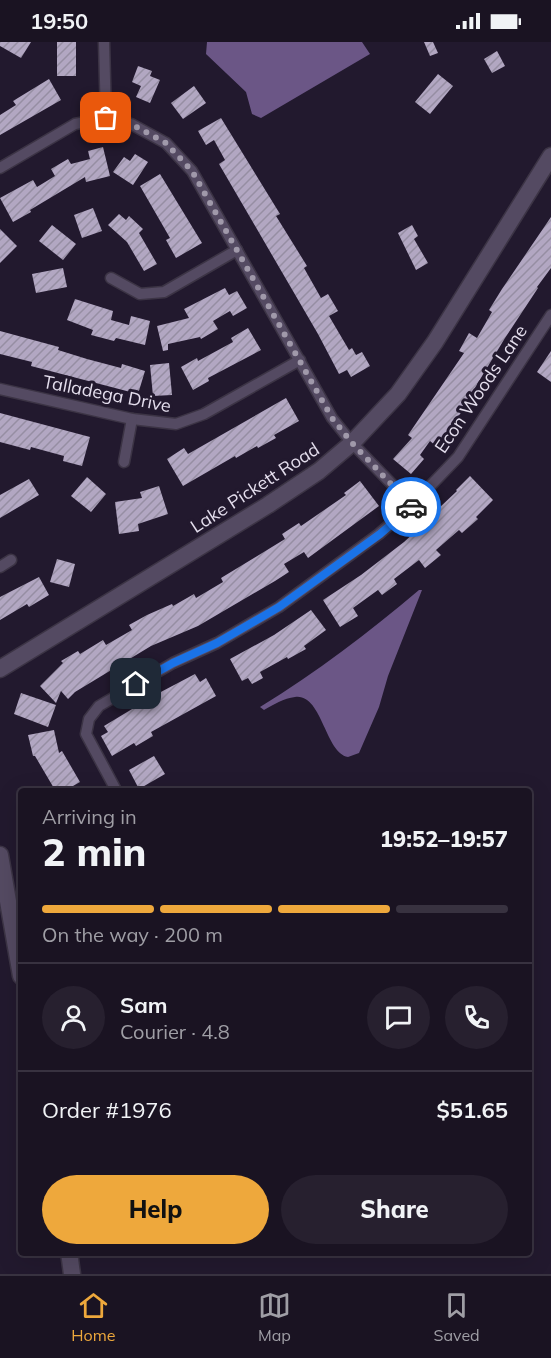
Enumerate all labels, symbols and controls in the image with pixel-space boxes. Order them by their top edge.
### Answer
text: 19:50 [30,7,88,35]
pin [80,92,131,143]
icon: bag [89,101,122,134]
street label: Econ Woods Lane [429,320,532,457]
street label: Talladega Drive [41,370,173,417]
street label: Lake Pickett Road [186,437,324,538]
courier [381,477,441,537]
icon: car [395,491,428,524]
pin [110,658,161,709]
icon: home [119,667,152,700]
text: Arriving in [42,804,137,829]
text: 19:52–19:57 [380,825,508,853]
text: 2 min [42,827,147,876]
text: On the way · 200 m [42,922,223,947]
button: person [42,986,105,1049]
button: chat [367,986,430,1049]
button: phone [445,986,508,1049]
text: Sam [120,991,168,1019]
text: Courier · 4.8 [120,1019,230,1044]
text: Order #1976 [42,1096,172,1124]
text: $51.65 [437,1096,508,1124]
button: Help [42,1175,269,1244]
button: Share [281,1175,508,1244]
tab: Home [71,1289,115,1345]
tab: Map [258,1289,291,1345]
tab: Saved [434,1289,480,1345]

